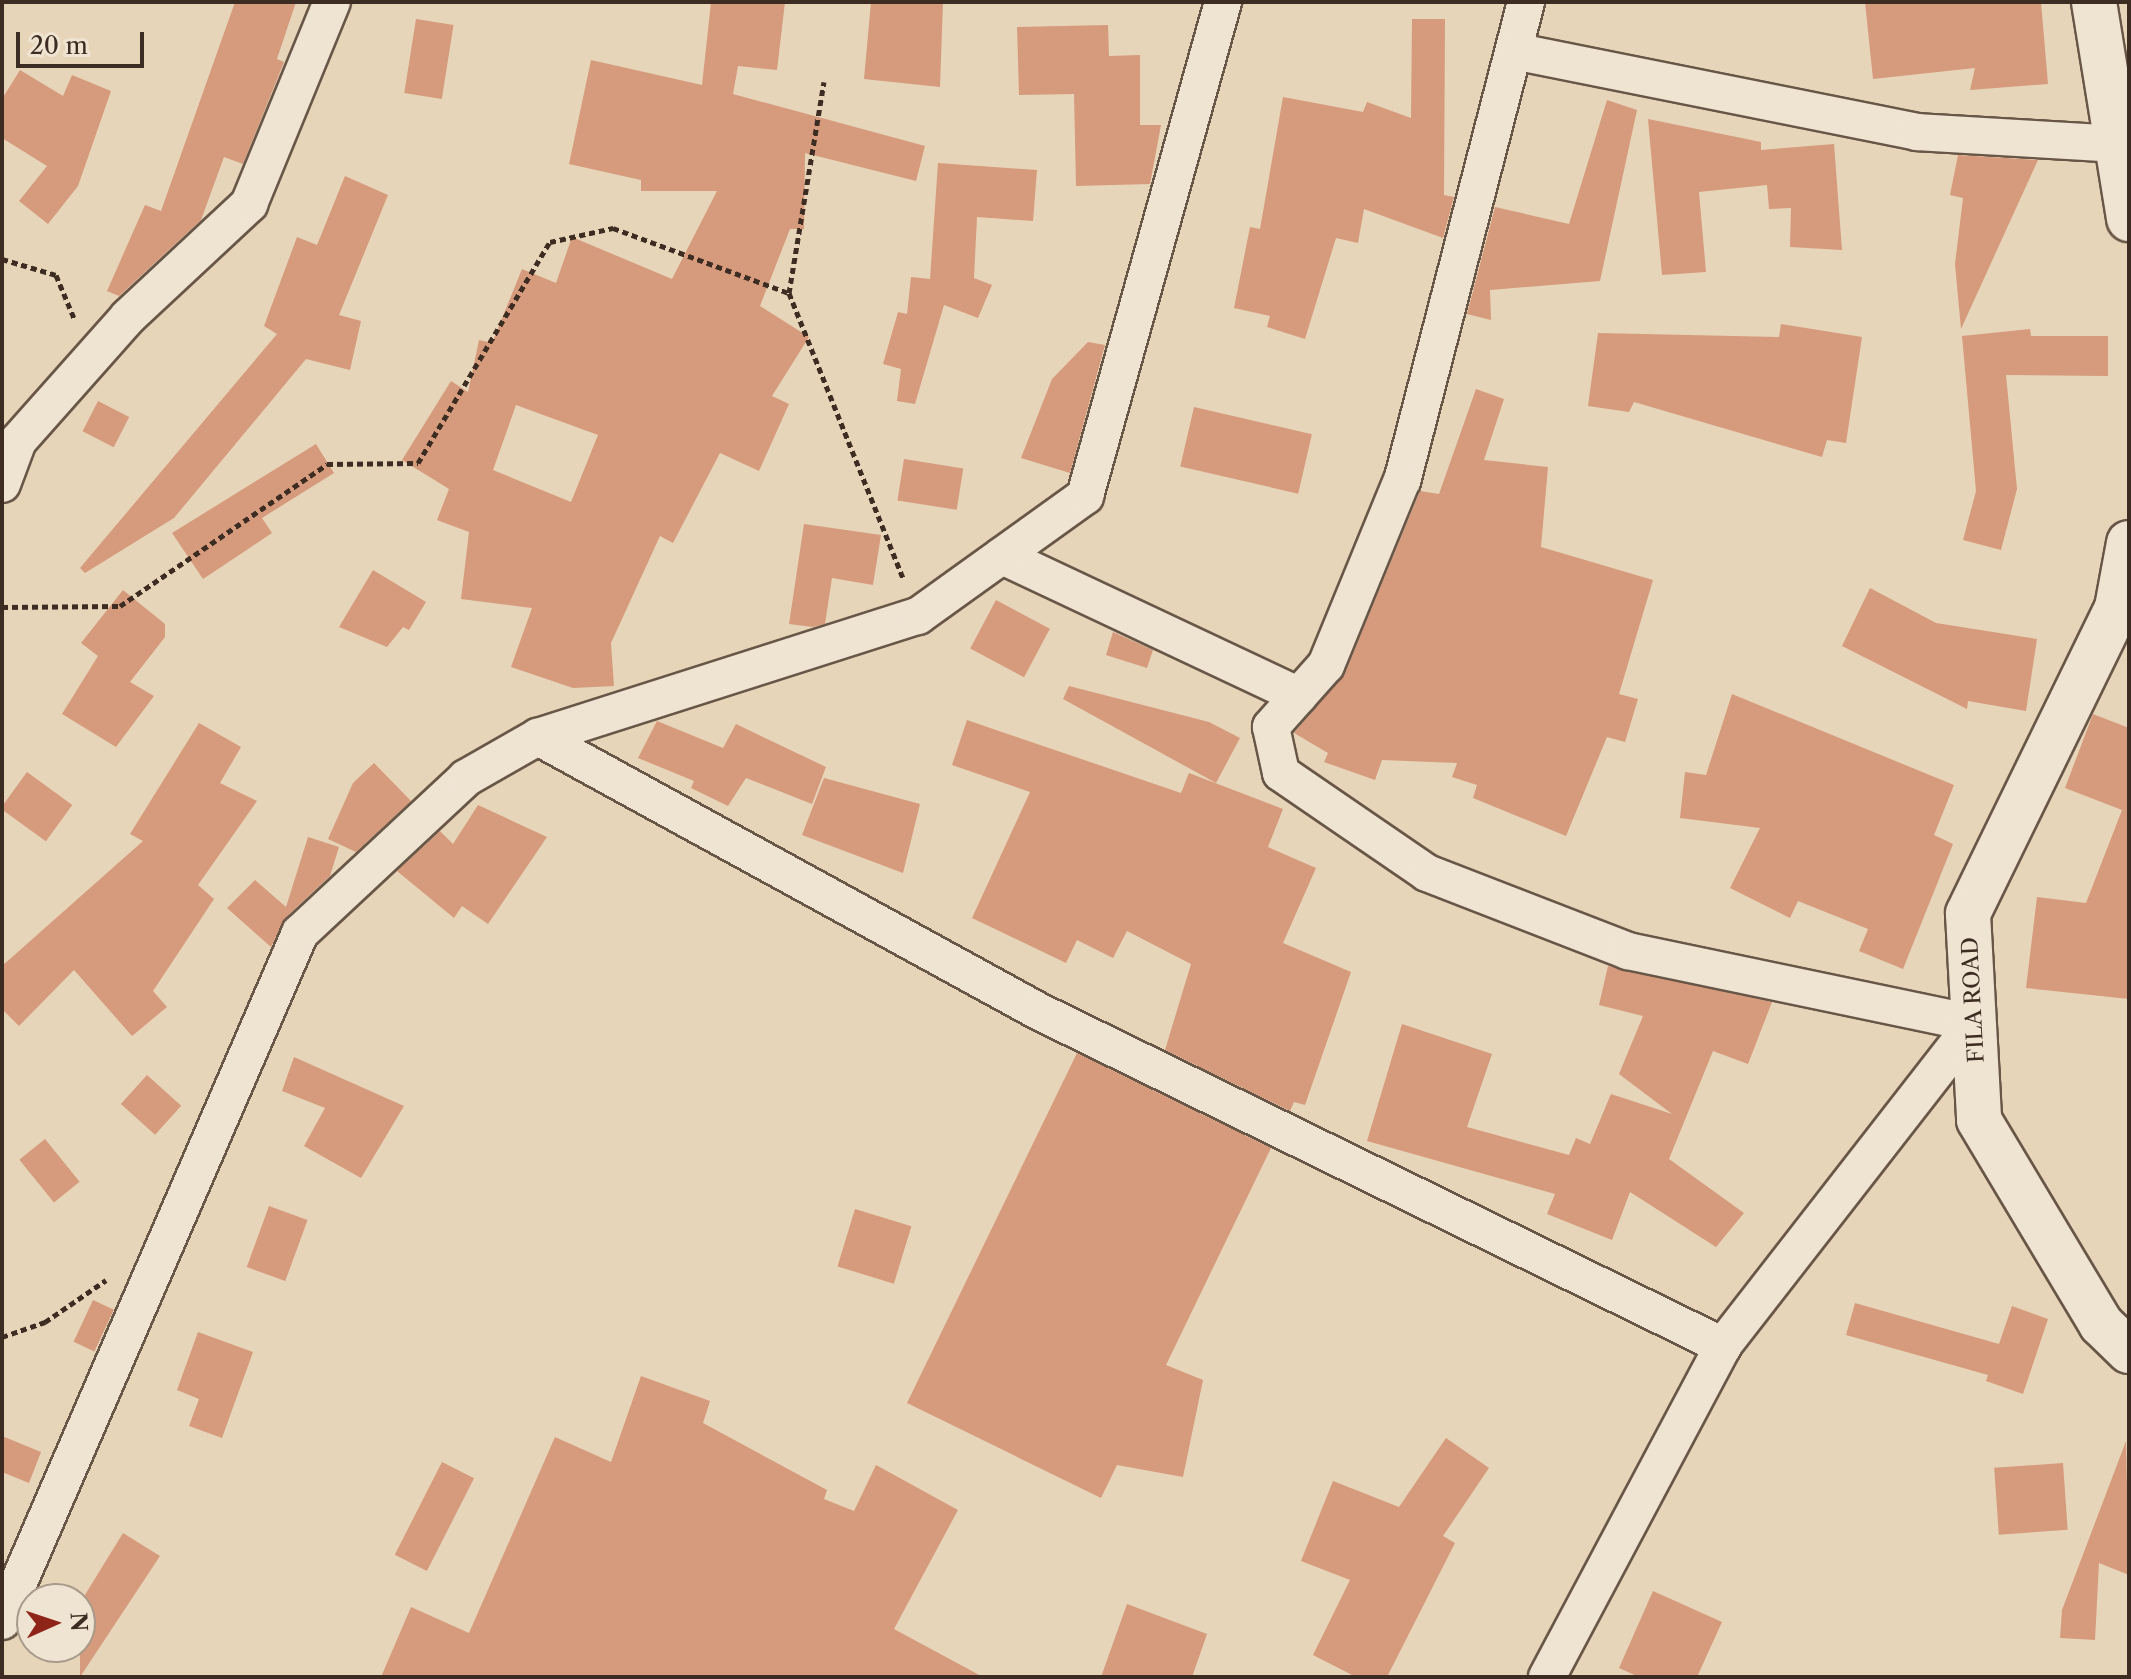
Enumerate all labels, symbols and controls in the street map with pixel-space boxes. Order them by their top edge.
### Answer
scale bar [20,16,148,66]
text: 20 m [30,31,88,60]
street label: FILA ROAD [1957,936,1989,1064]
north arrow [16,1583,96,1663]
text: N [64,1612,92,1632]

